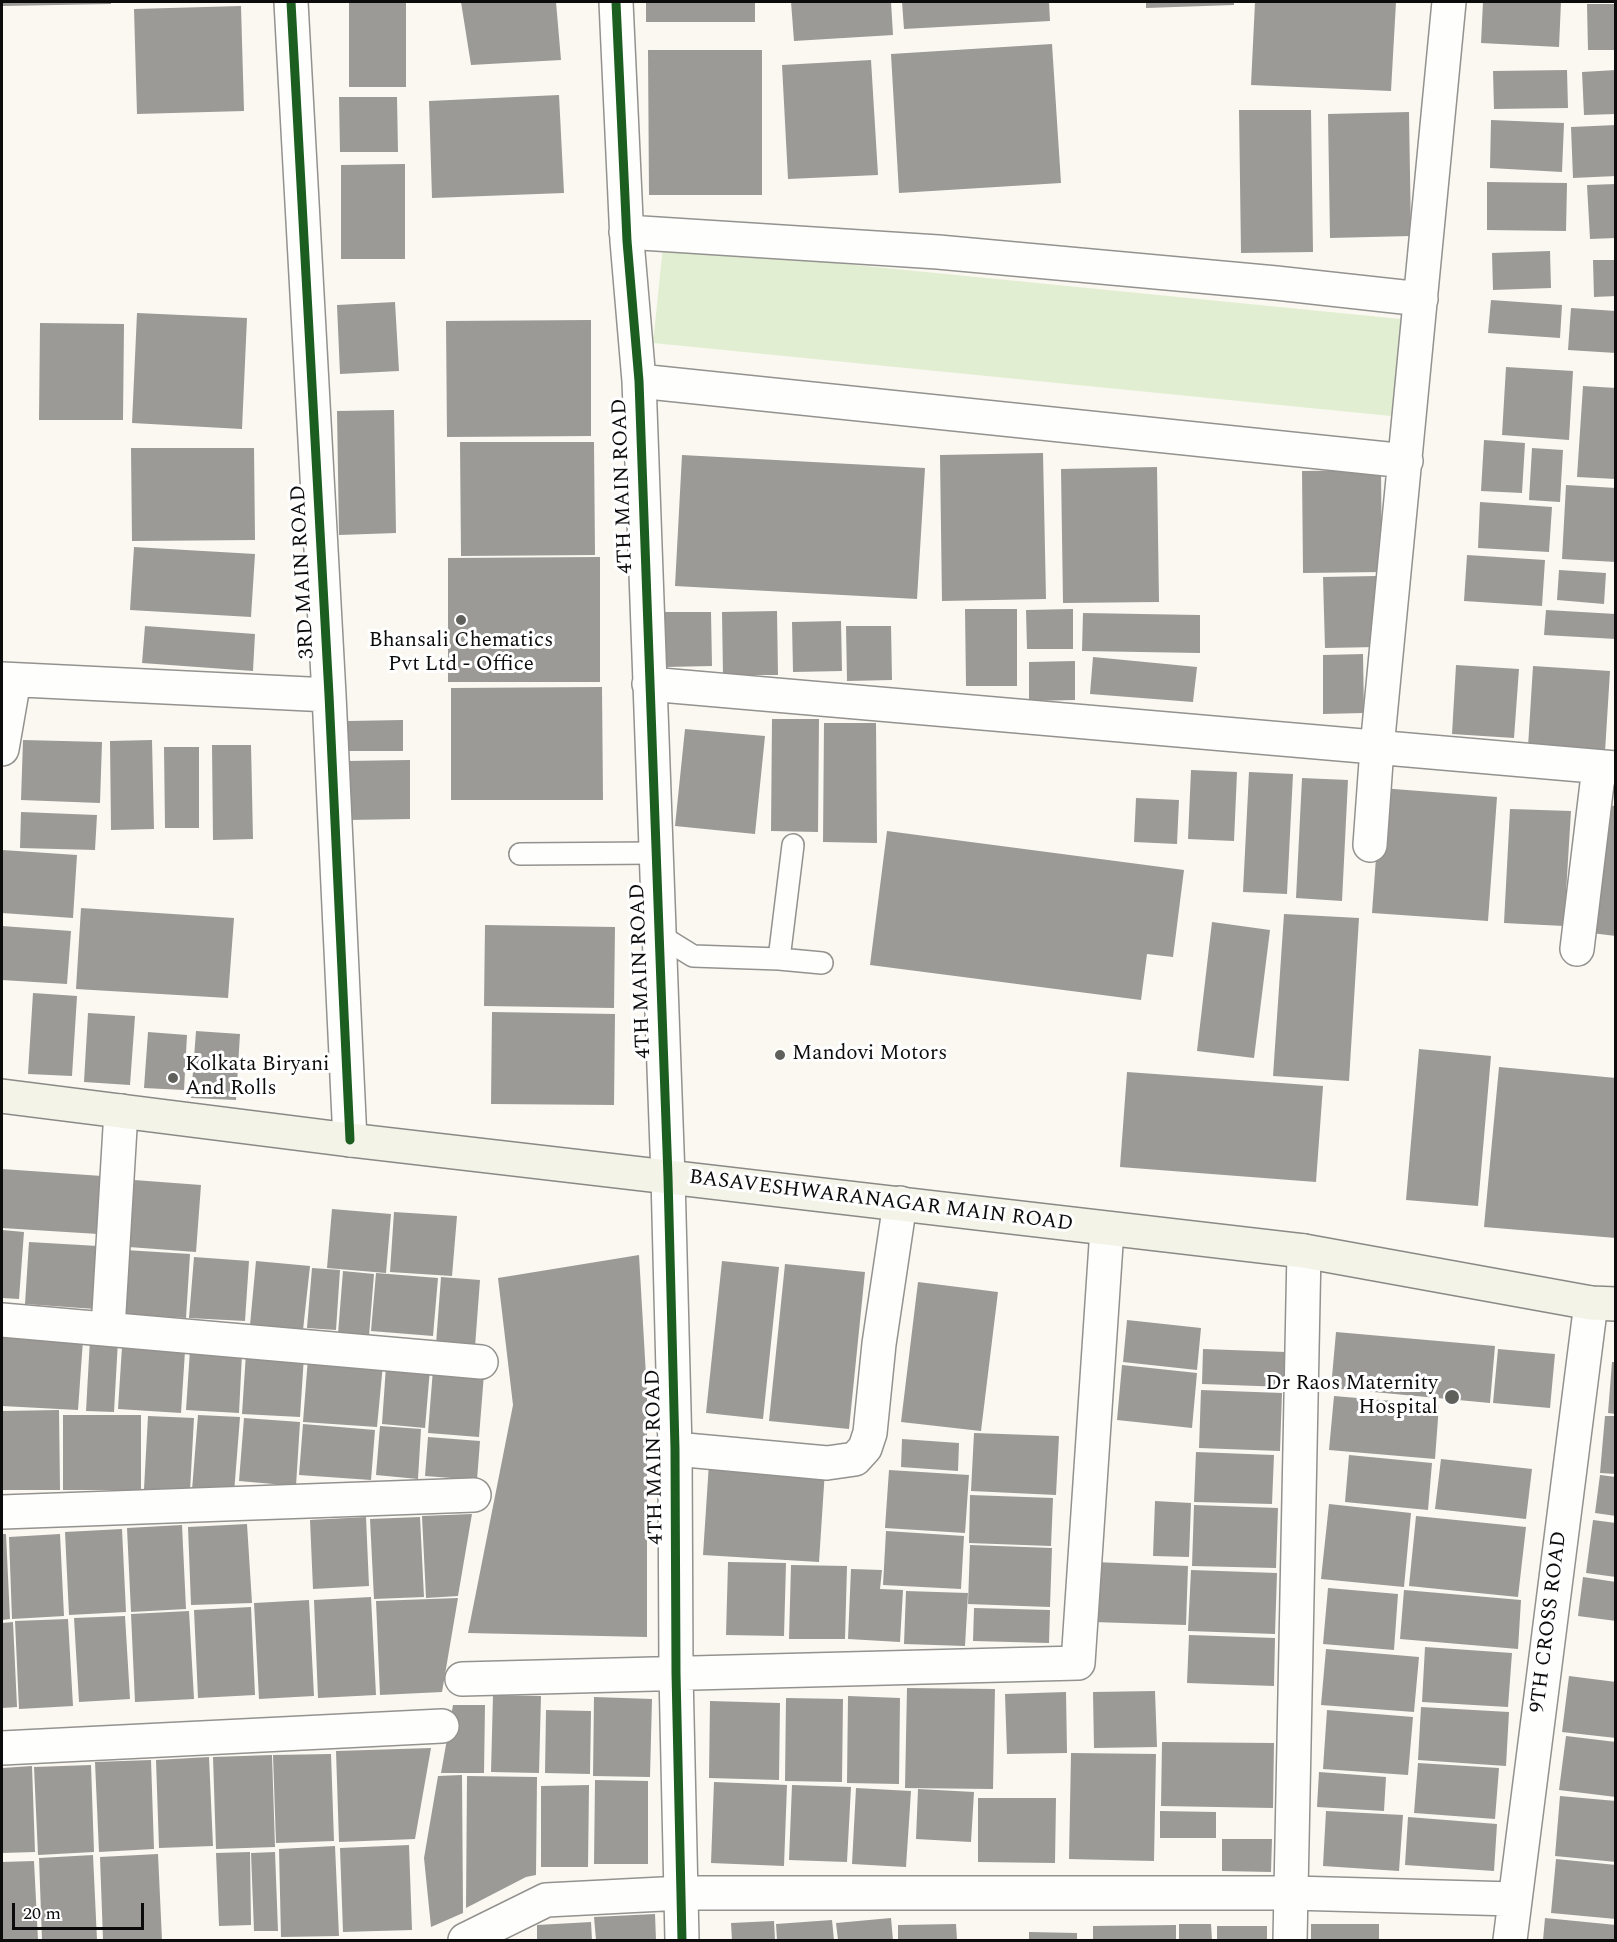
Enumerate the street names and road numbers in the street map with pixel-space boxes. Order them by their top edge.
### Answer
street label: 4TH MAIN ROAD [608,398,640,574]
street label: 3RD MAIN ROAD [287,484,321,660]
street label: 4TH MAIN ROAD [626,883,658,1059]
street label: BASAVESHWARANAGAR MAIN ROAD [687,1166,1075,1238]
street label: 4TH MAIN ROAD [642,1369,670,1545]
street label: 9TH CROSS ROAD [1526,1530,1574,1714]

